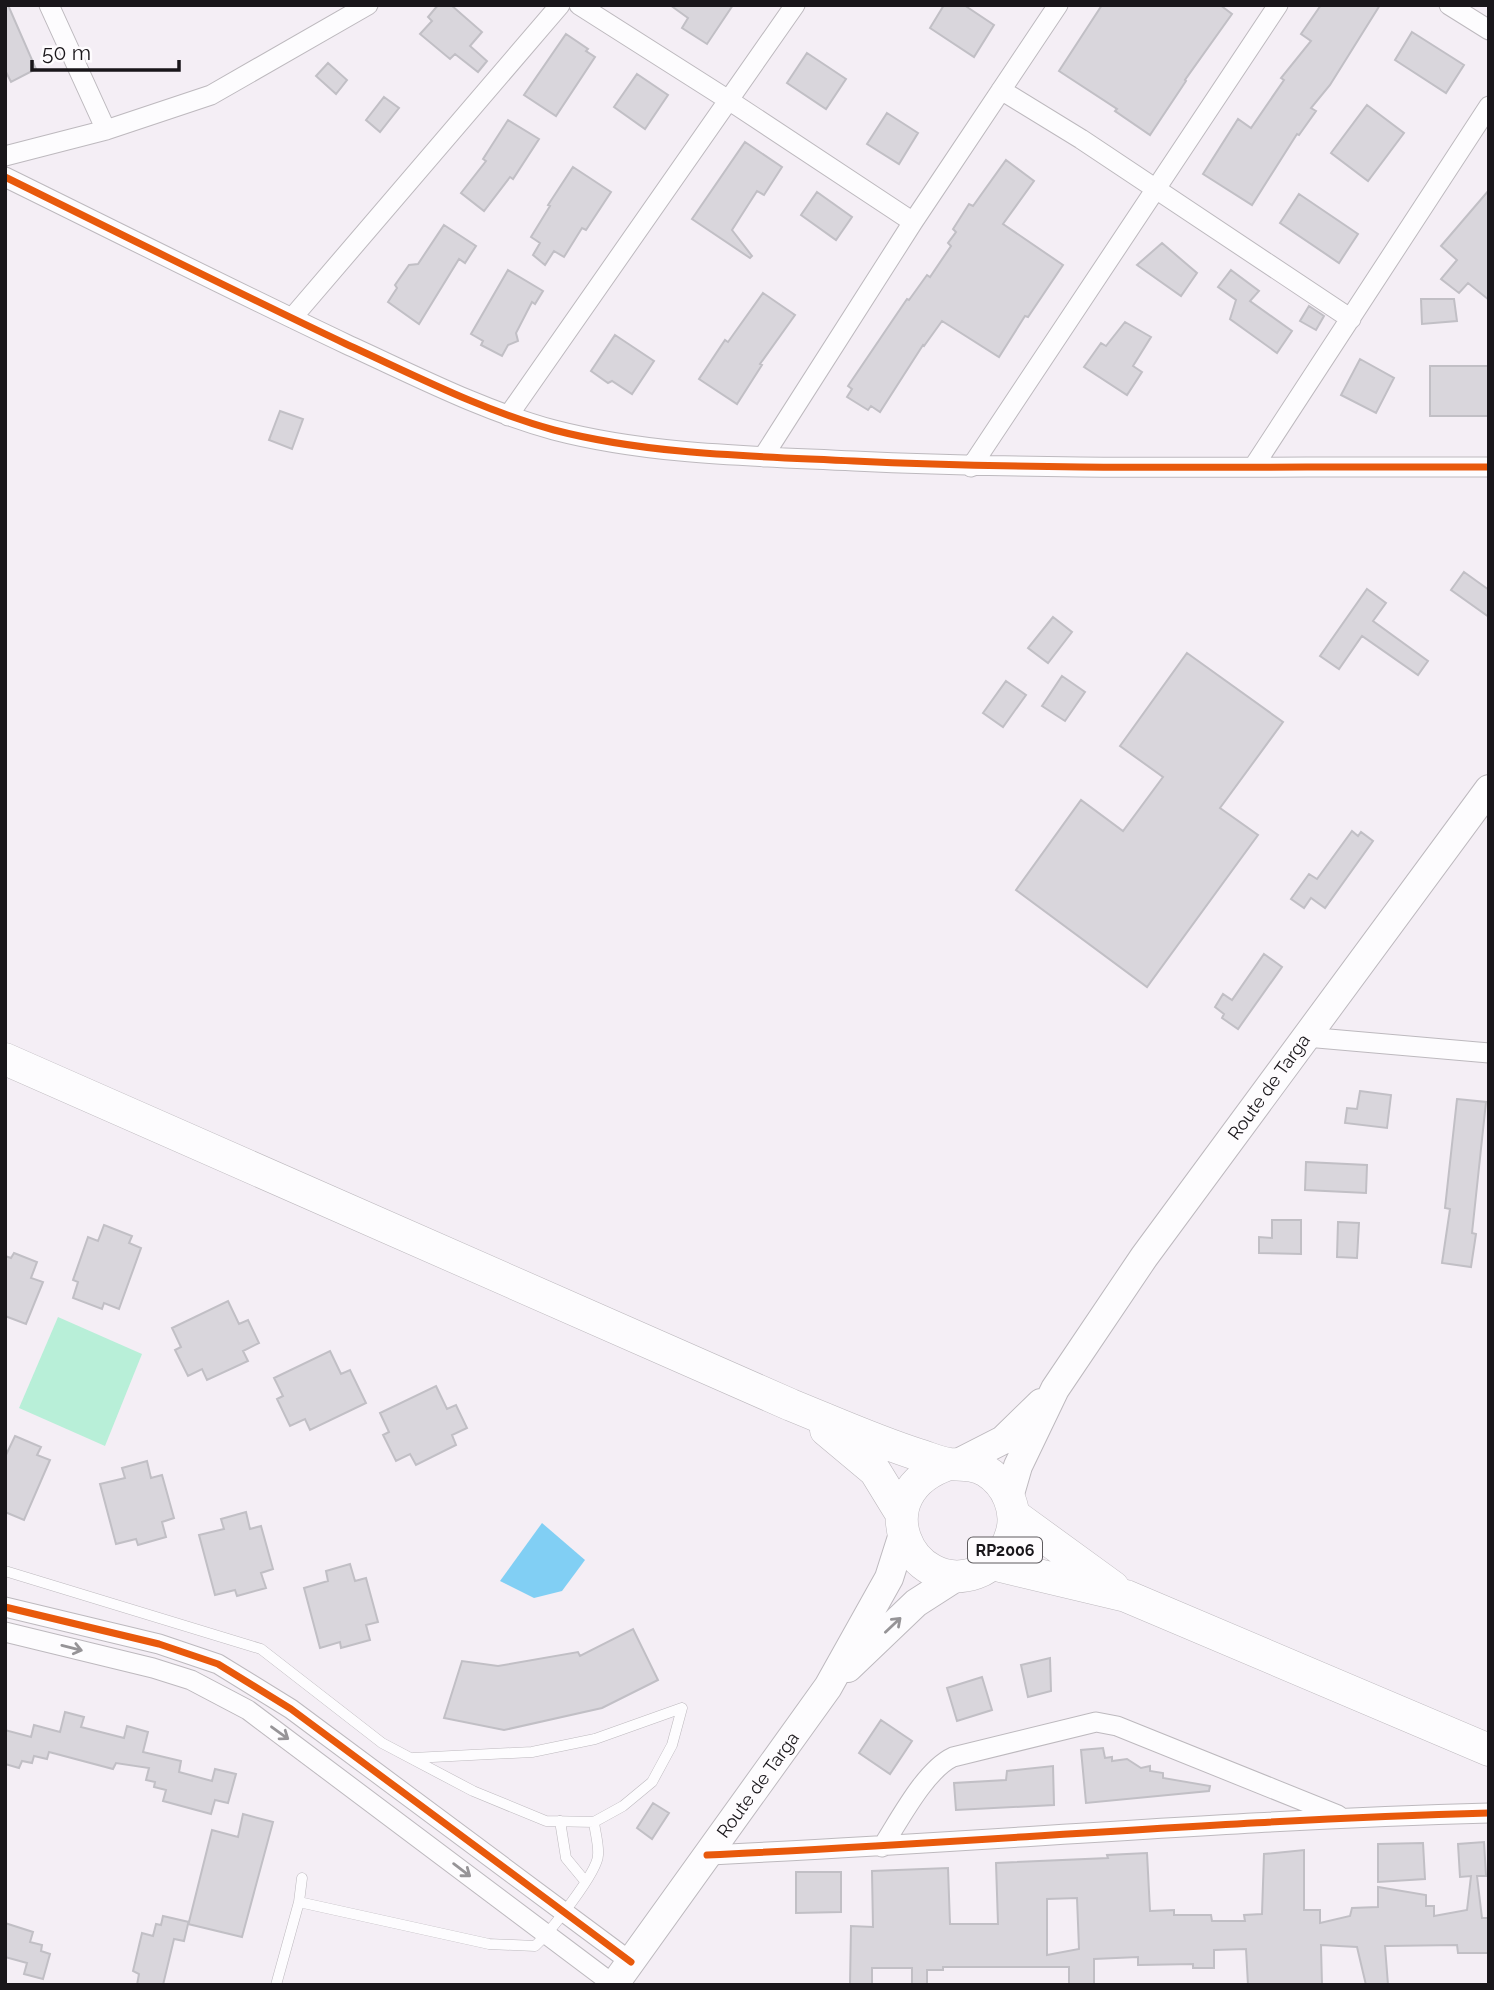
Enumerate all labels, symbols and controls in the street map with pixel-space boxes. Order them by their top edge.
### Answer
scale bar [32,28,178,72]
text: 50 m [42,40,91,65]
street label: Route de Targa [1223,1030,1314,1144]
road number: RP2006 [968,1538,1042,1562]
one-way arrow [885,1617,902,1634]
one-way arrow [60,1642,83,1655]
one-way arrow [270,1726,289,1740]
street label: Route de Targa [712,1728,803,1842]
one-way arrow [452,1862,471,1877]

